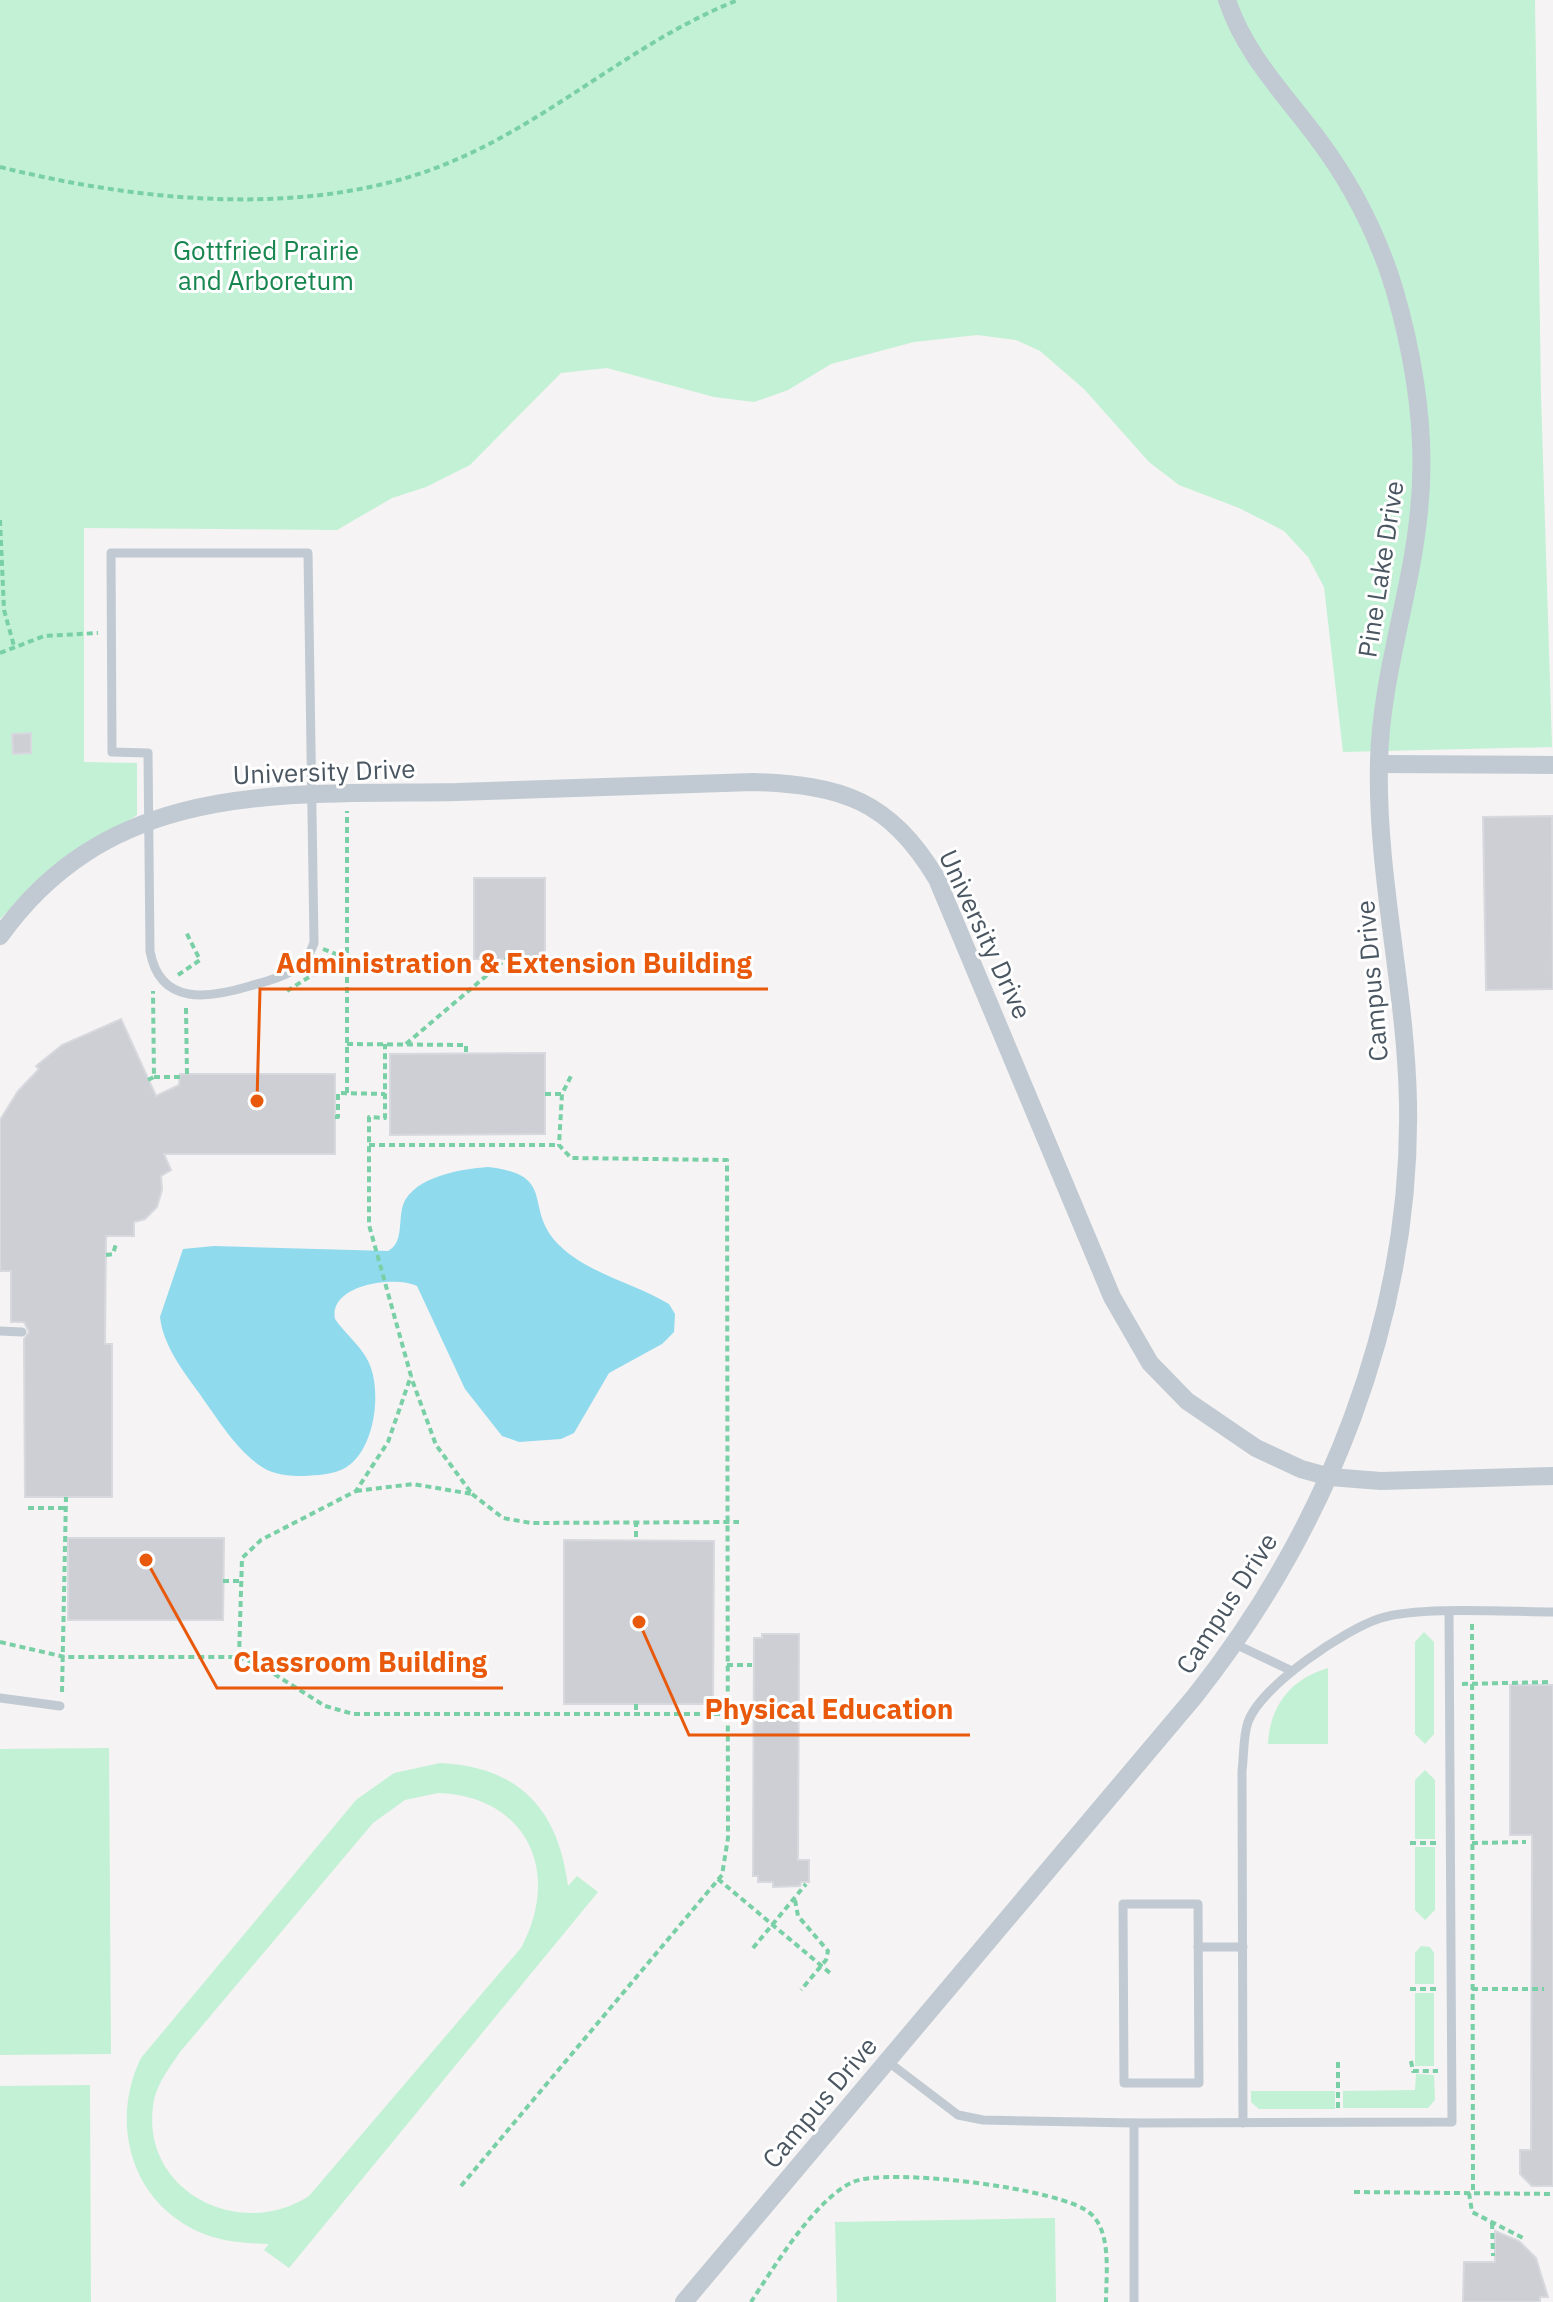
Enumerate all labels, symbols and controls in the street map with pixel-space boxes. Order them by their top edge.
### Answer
park label: Gottfried Prairie and Arboretum [173,233,359,297]
street label: Pine Lake Drive [1349,478,1411,660]
street label: University Drive [232,751,416,791]
street label: University Drive [932,844,1040,1024]
street label: Campus Drive [1347,899,1395,1063]
callout: Administration & Extension Building [260,937,768,989]
text: Administration & Extension Building [276,944,752,981]
street label: Campus Drive [1168,1526,1284,1680]
callout: Classroom Building [217,1636,503,1688]
text: Classroom Building [233,1643,488,1680]
callout: Physical Education [689,1683,970,1735]
text: Physical Education [704,1690,954,1727]
street label: Campus Drive [754,2029,884,2175]

